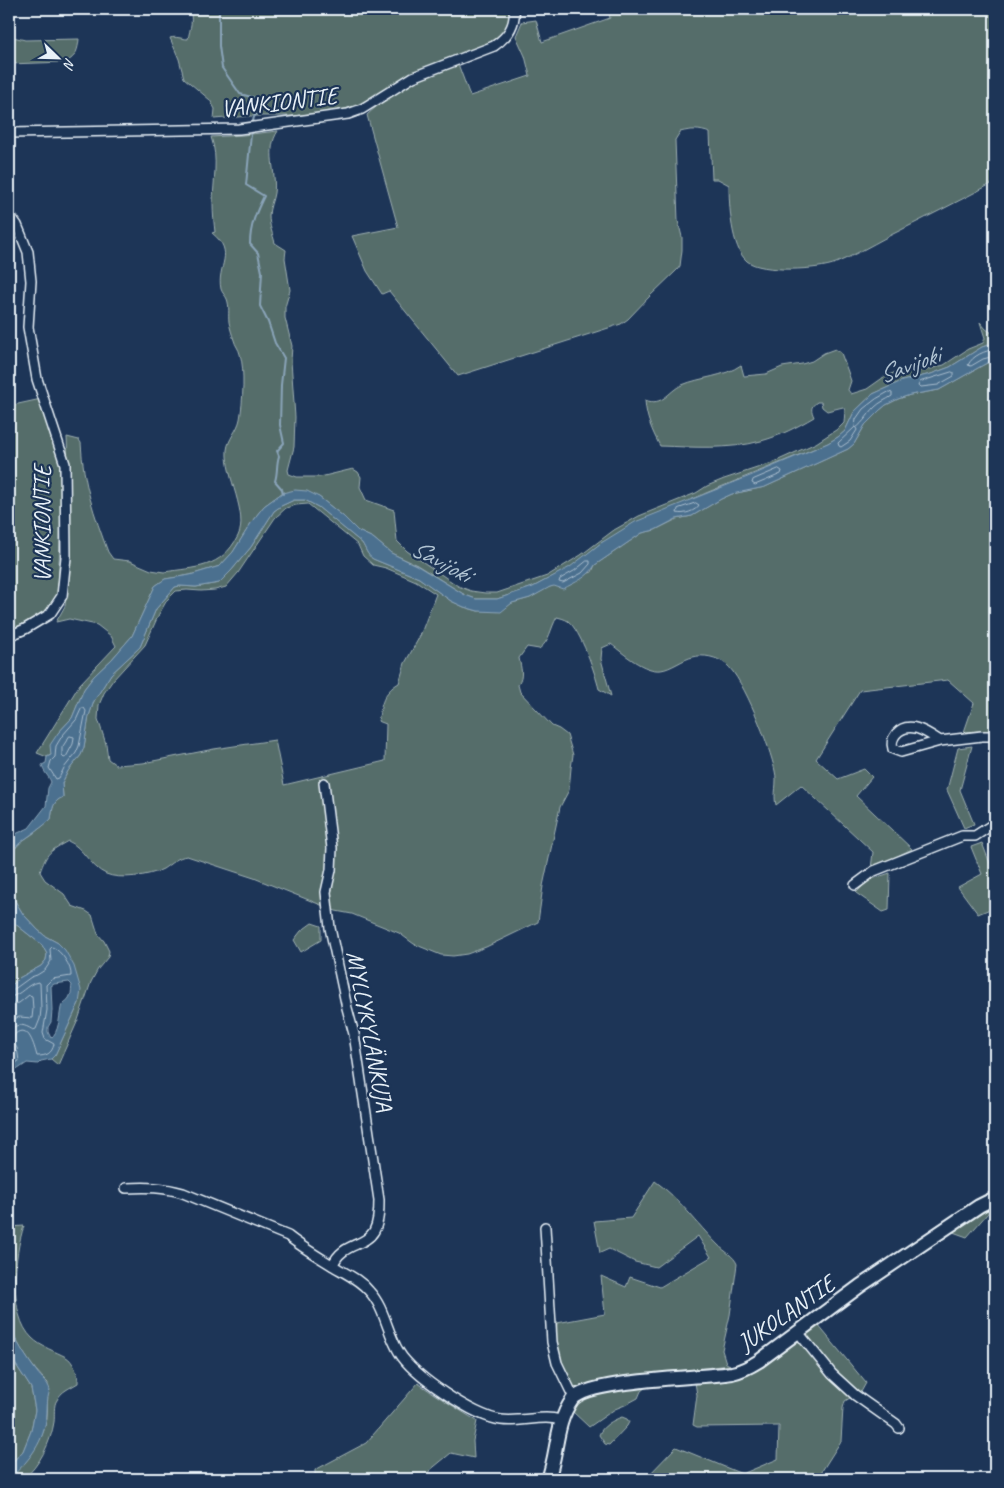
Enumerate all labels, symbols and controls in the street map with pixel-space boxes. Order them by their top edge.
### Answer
north arrow [32,32,82,82]
text: N [59,56,79,72]
street label: VANKIONTIE [219,80,342,124]
water label: Savijoki [874,337,950,391]
street label: VANKIONTIE [27,463,57,583]
water label: Savijoki [406,532,482,593]
street label: MYLLYKYLÄNKUJA [340,948,400,1115]
street label: JUKOLANTIE [731,1267,843,1358]

